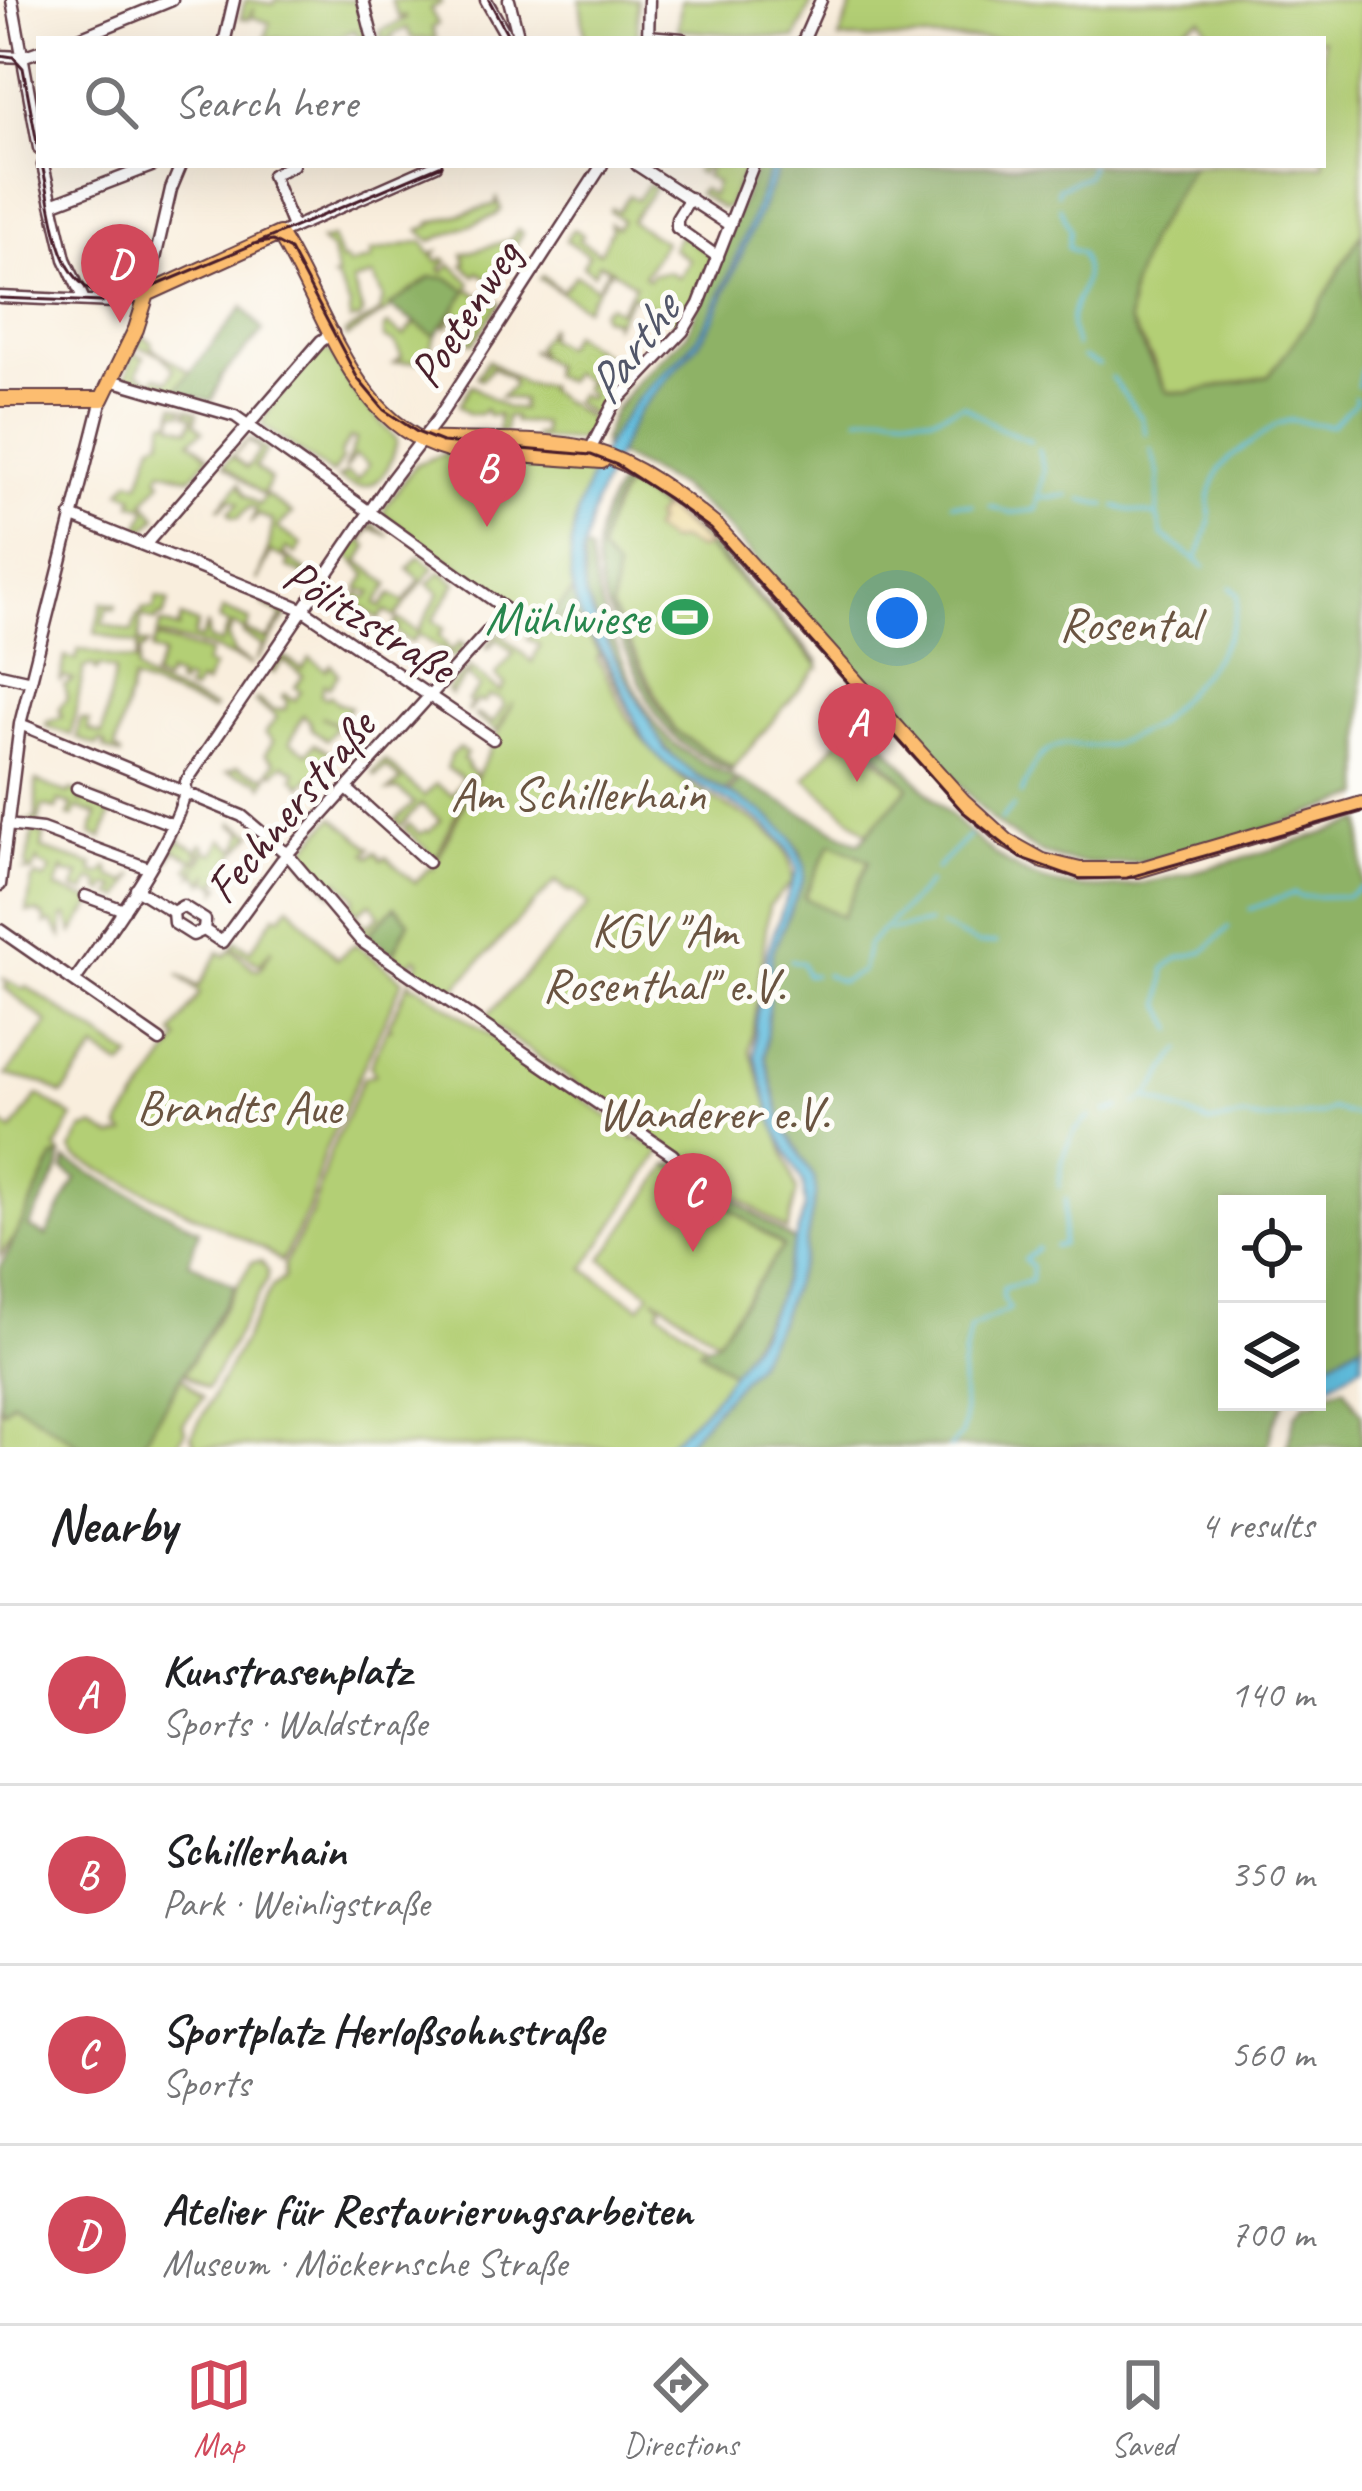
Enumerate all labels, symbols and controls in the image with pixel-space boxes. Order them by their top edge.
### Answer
search box [36,36,1326,168]
icon: search [78,69,144,135]
text: Search here [174,74,357,131]
pin: D [81,224,159,323]
street label: Poetenweg [395,227,536,399]
water label: Parthe [571,276,697,415]
pin: B [448,428,526,527]
street label: Pölitzstraße [273,545,469,699]
place label: Mühlwiese [485,588,652,648]
your location [867,588,927,648]
sports icon: Mühlwiese [660,592,710,642]
park label: Rosental [1059,594,1207,654]
pin: A [818,683,896,782]
street label: Fechnerstraße [192,695,390,916]
park label: Am Schillerhain [450,764,706,824]
park label: KGV "Am Rosenthal" e.V. [543,900,786,1015]
park label: Brandts Aue [137,1077,345,1137]
park label: Wanderer e.V. [598,1083,830,1143]
pin: C [654,1153,732,1252]
map controls [1218,1195,1326,1411]
button: locate [1218,1195,1326,1303]
button: layers [1218,1303,1326,1411]
text: Nearby [48,1493,176,1557]
text: 4 results [1200,1501,1314,1550]
text: Kunstrasenplatz [162,1642,410,1699]
text: A [77,1670,97,1719]
text: 140 m [1230,1670,1314,1719]
text: Sports · Waldstraße [162,1699,427,1748]
text: Schillerhain [162,1822,346,1879]
text: B [77,1850,97,1899]
text: 350 m [1230,1850,1314,1899]
text: Park · Weinligstraße [162,1879,429,1928]
text: Sportplatz Herloßsohnstraße [162,2002,603,2059]
text: C [78,2030,96,2079]
text: 560 m [1230,2030,1314,2079]
text: Sports [162,2059,250,2108]
text: Atelier für Restaurierungsarbeiten [162,2182,693,2239]
text: D [76,2210,98,2259]
text: 700 m [1230,2210,1314,2259]
text: Museum · Möckernsche Straße [162,2239,567,2288]
tab: Map [186,2352,252,2466]
tab: Directions [624,2352,738,2466]
tab: Saved [1110,2352,1176,2466]

